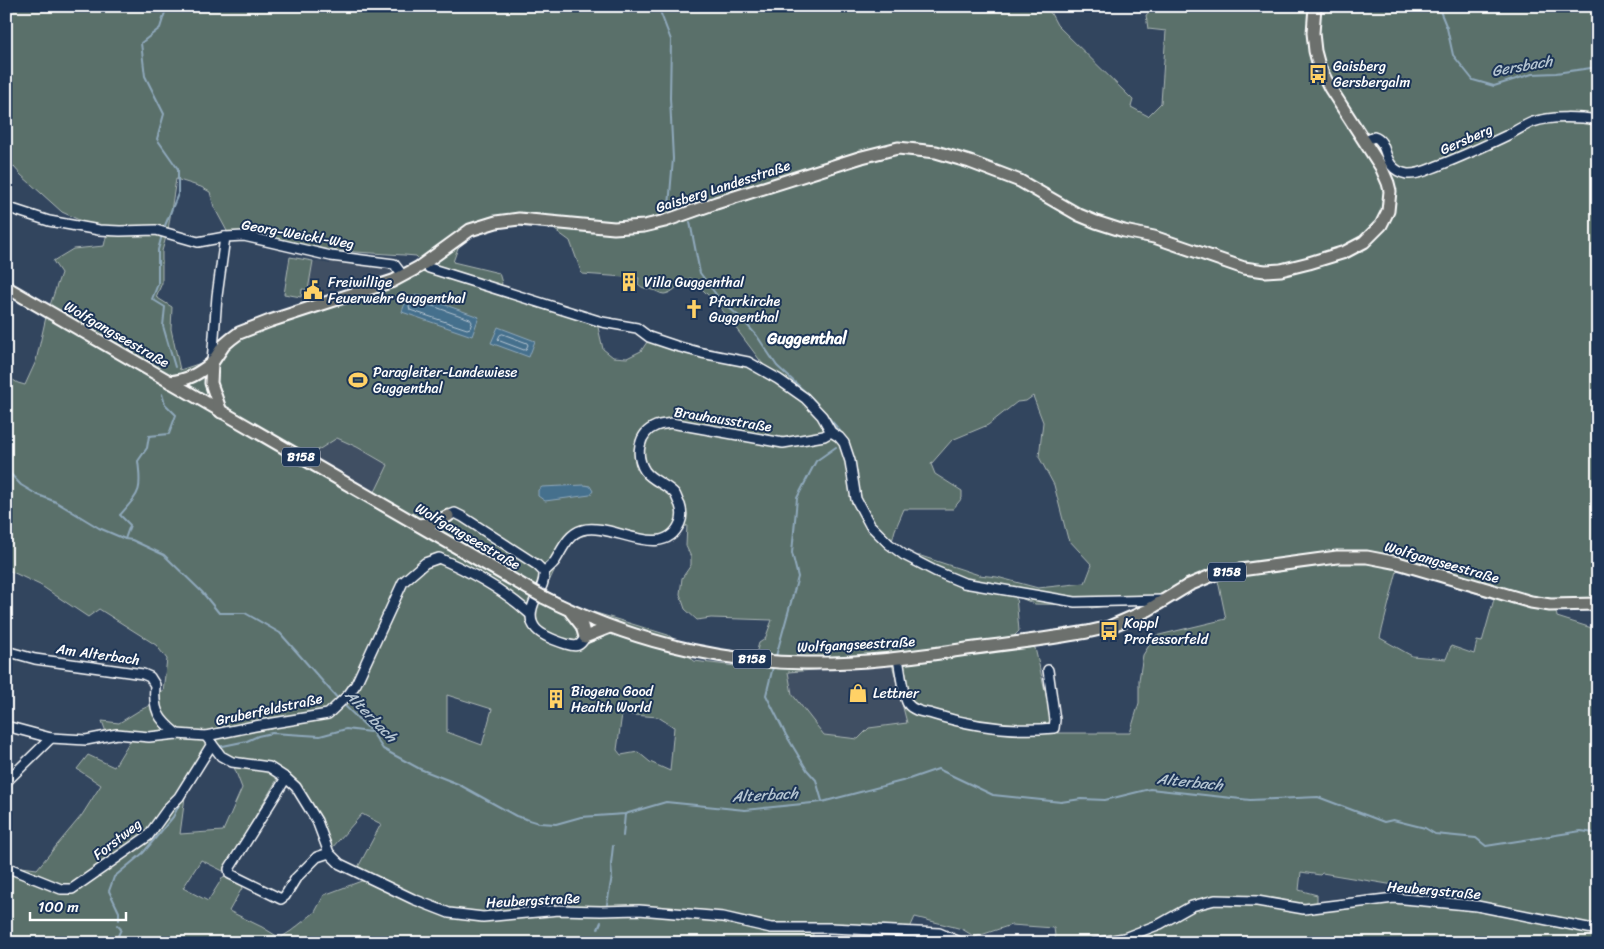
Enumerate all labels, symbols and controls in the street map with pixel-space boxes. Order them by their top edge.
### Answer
water label: Gersbach [1490,48,1556,84]
place label: Gaisberg Gersbergalm [1333,54,1411,95]
bus stop icon: Gaisberg Gersbergalm [1307,63,1329,85]
street label: Gersberg [1436,117,1497,162]
street label: Gaisberg Landesstraße [652,153,794,220]
street label: Georg-Weickl-Weg [240,212,356,257]
place label: Freiwillige Feuerwehr Guggenthal [328,270,467,311]
place label: Villa Guggenthal [644,270,745,295]
building icon: Villa Guggenthal [618,271,640,293]
public building icon: Freiwillige Feuerwehr Guggenthal [302,279,324,301]
place label: Pfarrkirche Guggenthal [709,289,781,330]
street label: Wolfgangseestraße [59,294,174,375]
church icon: Pfarrkirche Guggenthal [683,298,705,320]
district label: Guggenthal [766,324,848,353]
place label: Paragleiter-Landewiese Guggenthal [373,360,517,401]
sports icon: Paragleiter-Landewiese Guggenthal [347,369,369,391]
street label: Brauhausstraße [672,399,774,440]
road number: B158 [282,448,320,467]
street label: Wolfgangseestraße [410,496,525,577]
street label: Wolfgangseestraße [1382,534,1502,591]
road number: B158 [1208,562,1246,582]
place label: Koppl Professorfeld [1124,611,1210,652]
bus stop icon: Koppl Professorfeld [1098,620,1120,642]
street label: Wolfgangseestraße [796,629,916,660]
street label: Am Alterbach [54,636,141,673]
road number: B158 [733,650,771,669]
place label: Biogena Good Health World [571,679,655,720]
place label: Lettner [873,681,920,706]
shop icon: Lettner [847,682,869,704]
water label: Alterbach [338,683,404,749]
street label: Gruberfeldstraße [213,686,325,733]
building icon: Biogena Good Health World [545,688,567,710]
water label: Alterbach [1155,766,1225,798]
water label: Alterbach [731,780,800,810]
street label: Forstweg [87,812,147,867]
street label: Heubergstraße [1386,874,1482,907]
street label: Heubergstraße [485,886,581,915]
scale bar [30,889,126,921]
text: 100 m [38,894,79,920]

